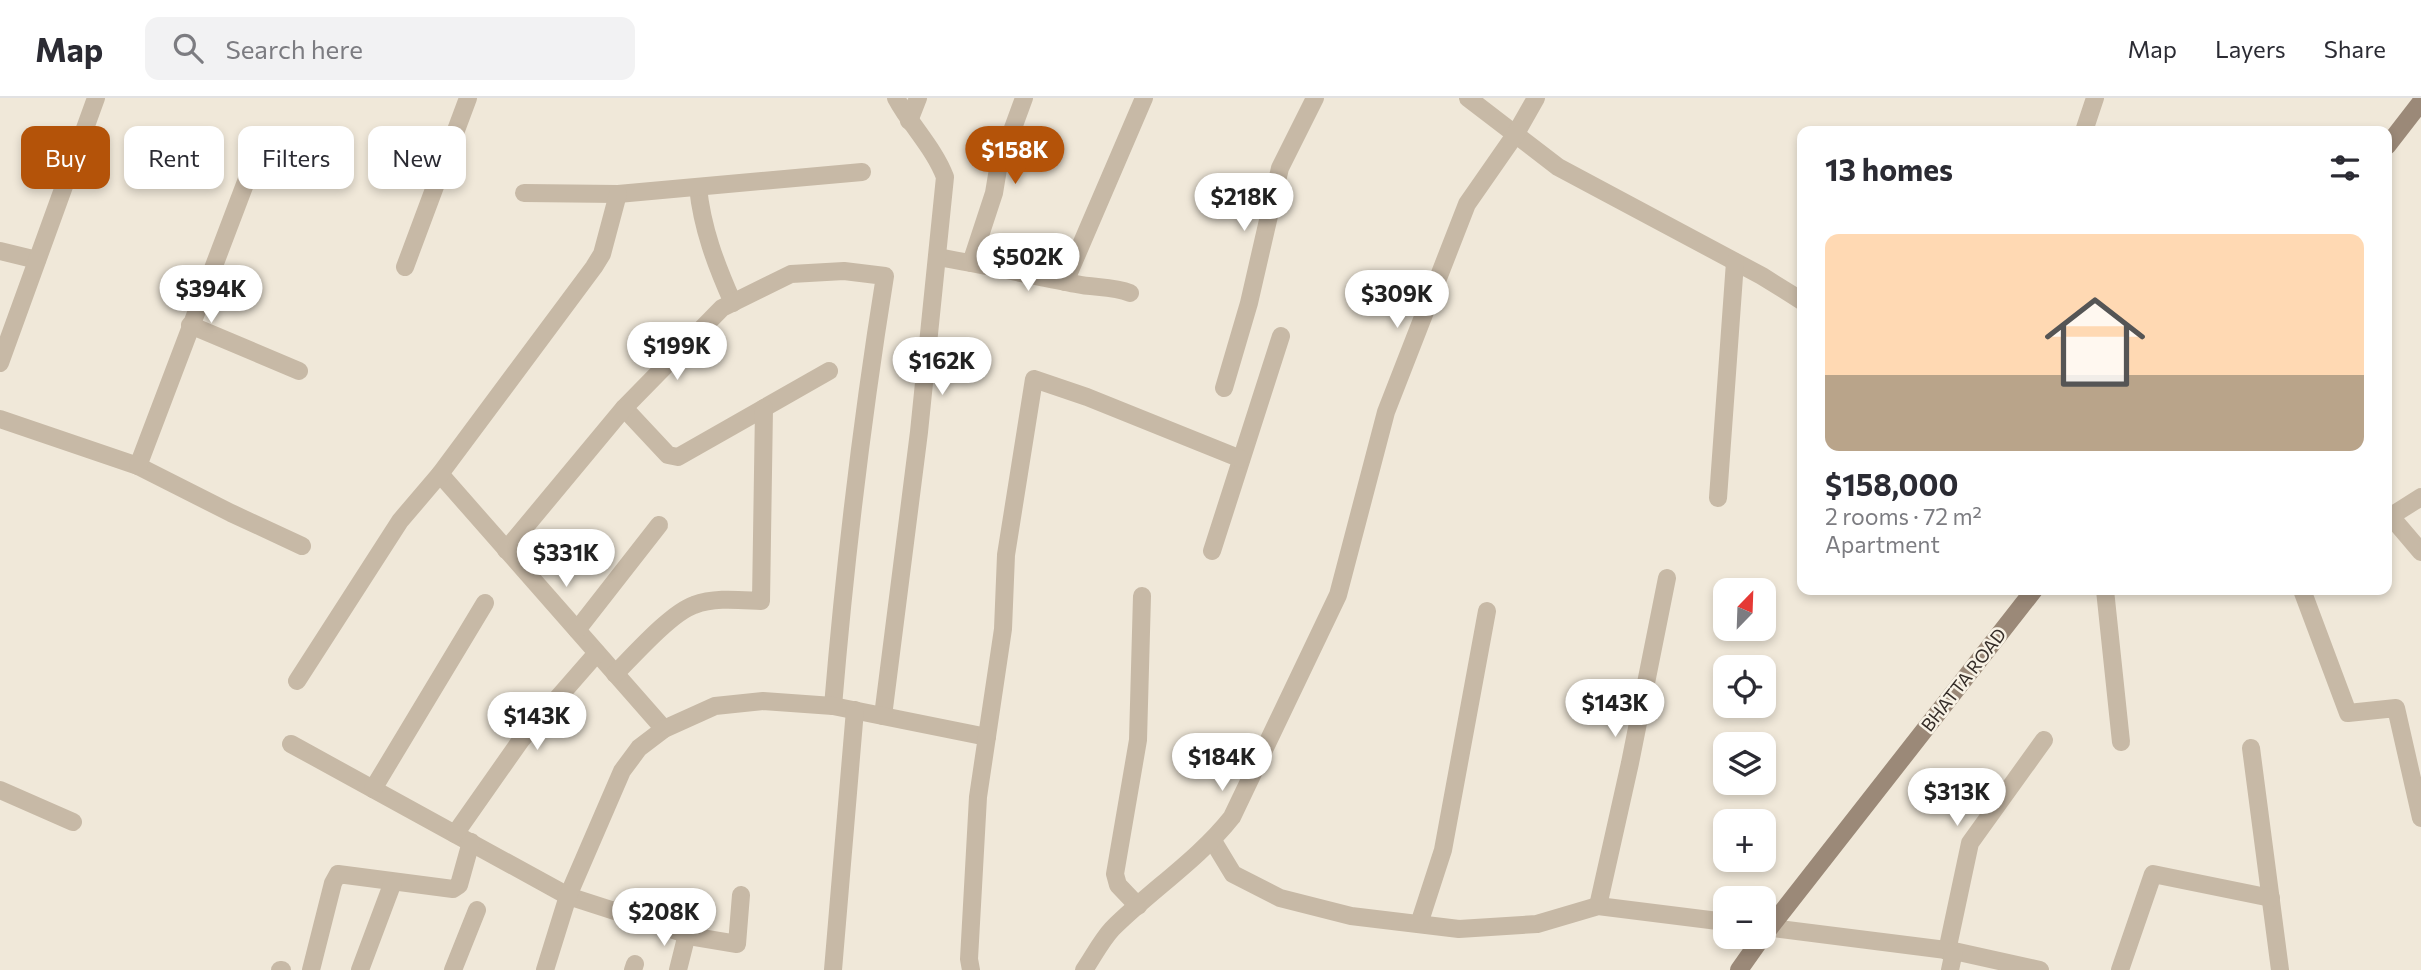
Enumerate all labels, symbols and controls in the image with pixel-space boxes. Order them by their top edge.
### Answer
search box [145,17,635,80]
text: Map [35,28,103,69]
icon: search [169,29,207,67]
text: Search here [225,33,363,64]
text: Map [2128,34,2177,63]
text: Layers [2215,34,2286,63]
text: Share [2324,34,2386,63]
chip: Buy [21,126,110,189]
chip: Rent [124,126,224,189]
chip: Filters [238,126,354,189]
chip: New [368,126,466,189]
pin: $158K [966,126,1064,186]
text: $158K [981,135,1049,163]
icon: filters [2326,149,2364,187]
text: 13 homes [1825,150,1953,187]
pin: $218K [1195,174,1293,233]
text: $218K [1211,182,1278,210]
pin: $502K [979,234,1077,293]
text: $502K [993,242,1063,270]
pin: $394K [162,266,260,325]
pin: $309K [1348,271,1446,330]
text: $394K [176,274,246,302]
text: $309K [1361,279,1433,307]
icon: home [2032,279,2158,405]
pin: $199K [628,322,726,382]
text: $199K [643,331,711,359]
pin: $162K [893,338,991,397]
text: $162K [909,346,975,374]
text: $158,000 [1825,465,1958,502]
text: 2 rooms · 72 m² [1825,502,1982,530]
pin: $331K [517,530,615,589]
text: Apartment [1825,530,1940,558]
text: $331K [533,538,599,566]
north arrow [1713,578,1776,640]
map controls [1713,578,1776,949]
street label: BHATTA ROAD [1916,623,2010,735]
button: locate [1713,655,1776,718]
pin: $143K [1566,680,1664,739]
text: $143K [1581,688,1649,716]
pin: $143K [488,692,586,752]
text: $143K [503,701,571,729]
button: layers [1713,732,1776,795]
pin: $184K [1173,734,1271,793]
text: $184K [1188,742,1256,770]
pin: $313K [1908,768,2006,828]
text: $313K [1924,777,1990,805]
button: + [1713,809,1776,872]
button: − [1713,886,1776,949]
pin: $208K [615,888,713,948]
text: $208K [628,897,700,925]

